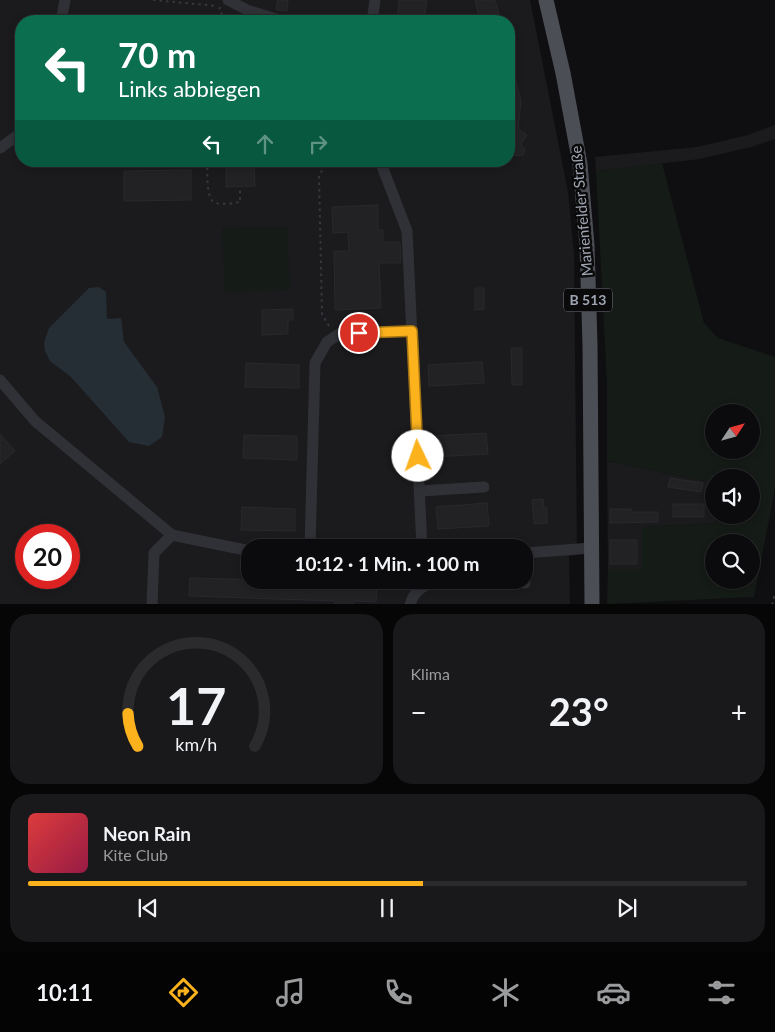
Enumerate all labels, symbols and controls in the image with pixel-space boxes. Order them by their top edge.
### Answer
text: 70 m [118,33,196,75]
icon: left [35,35,100,100]
text: Links abbiegen [118,75,261,102]
icon: left [198,130,226,158]
icon: ahead [251,130,279,158]
icon: right [304,130,332,158]
street label: Marienfelder Straße [566,145,596,277]
road number: B 513 [564,288,612,312]
pin [338,312,380,354]
icon: arrive [345,319,373,347]
north arrow [705,404,760,459]
map controls [705,404,760,589]
position arrow [391,429,443,481]
button: sound [705,469,760,524]
speed limit sign: 20 [15,524,80,589]
button: search [705,534,760,589]
text: 10:12 · 1 Min. · 100 m [295,552,479,575]
text: Klima [411,664,450,683]
text: 17 [166,674,226,736]
text: 23° [549,688,609,734]
text: − [411,695,427,729]
text: + [731,695,747,729]
text: km/h [175,733,217,755]
text: Neon Rain [103,822,191,845]
text: Kite Club [103,845,168,864]
icon: previous [134,894,162,922]
icon: pause [373,894,401,922]
icon: next [613,894,641,922]
icon: directions [166,975,201,1010]
icon: music [273,975,308,1010]
icon: phone [381,975,416,1010]
icon: climate [488,975,523,1010]
icon: car [596,975,631,1010]
icon: filters [704,975,739,1010]
text: 10:11 [36,979,93,1006]

